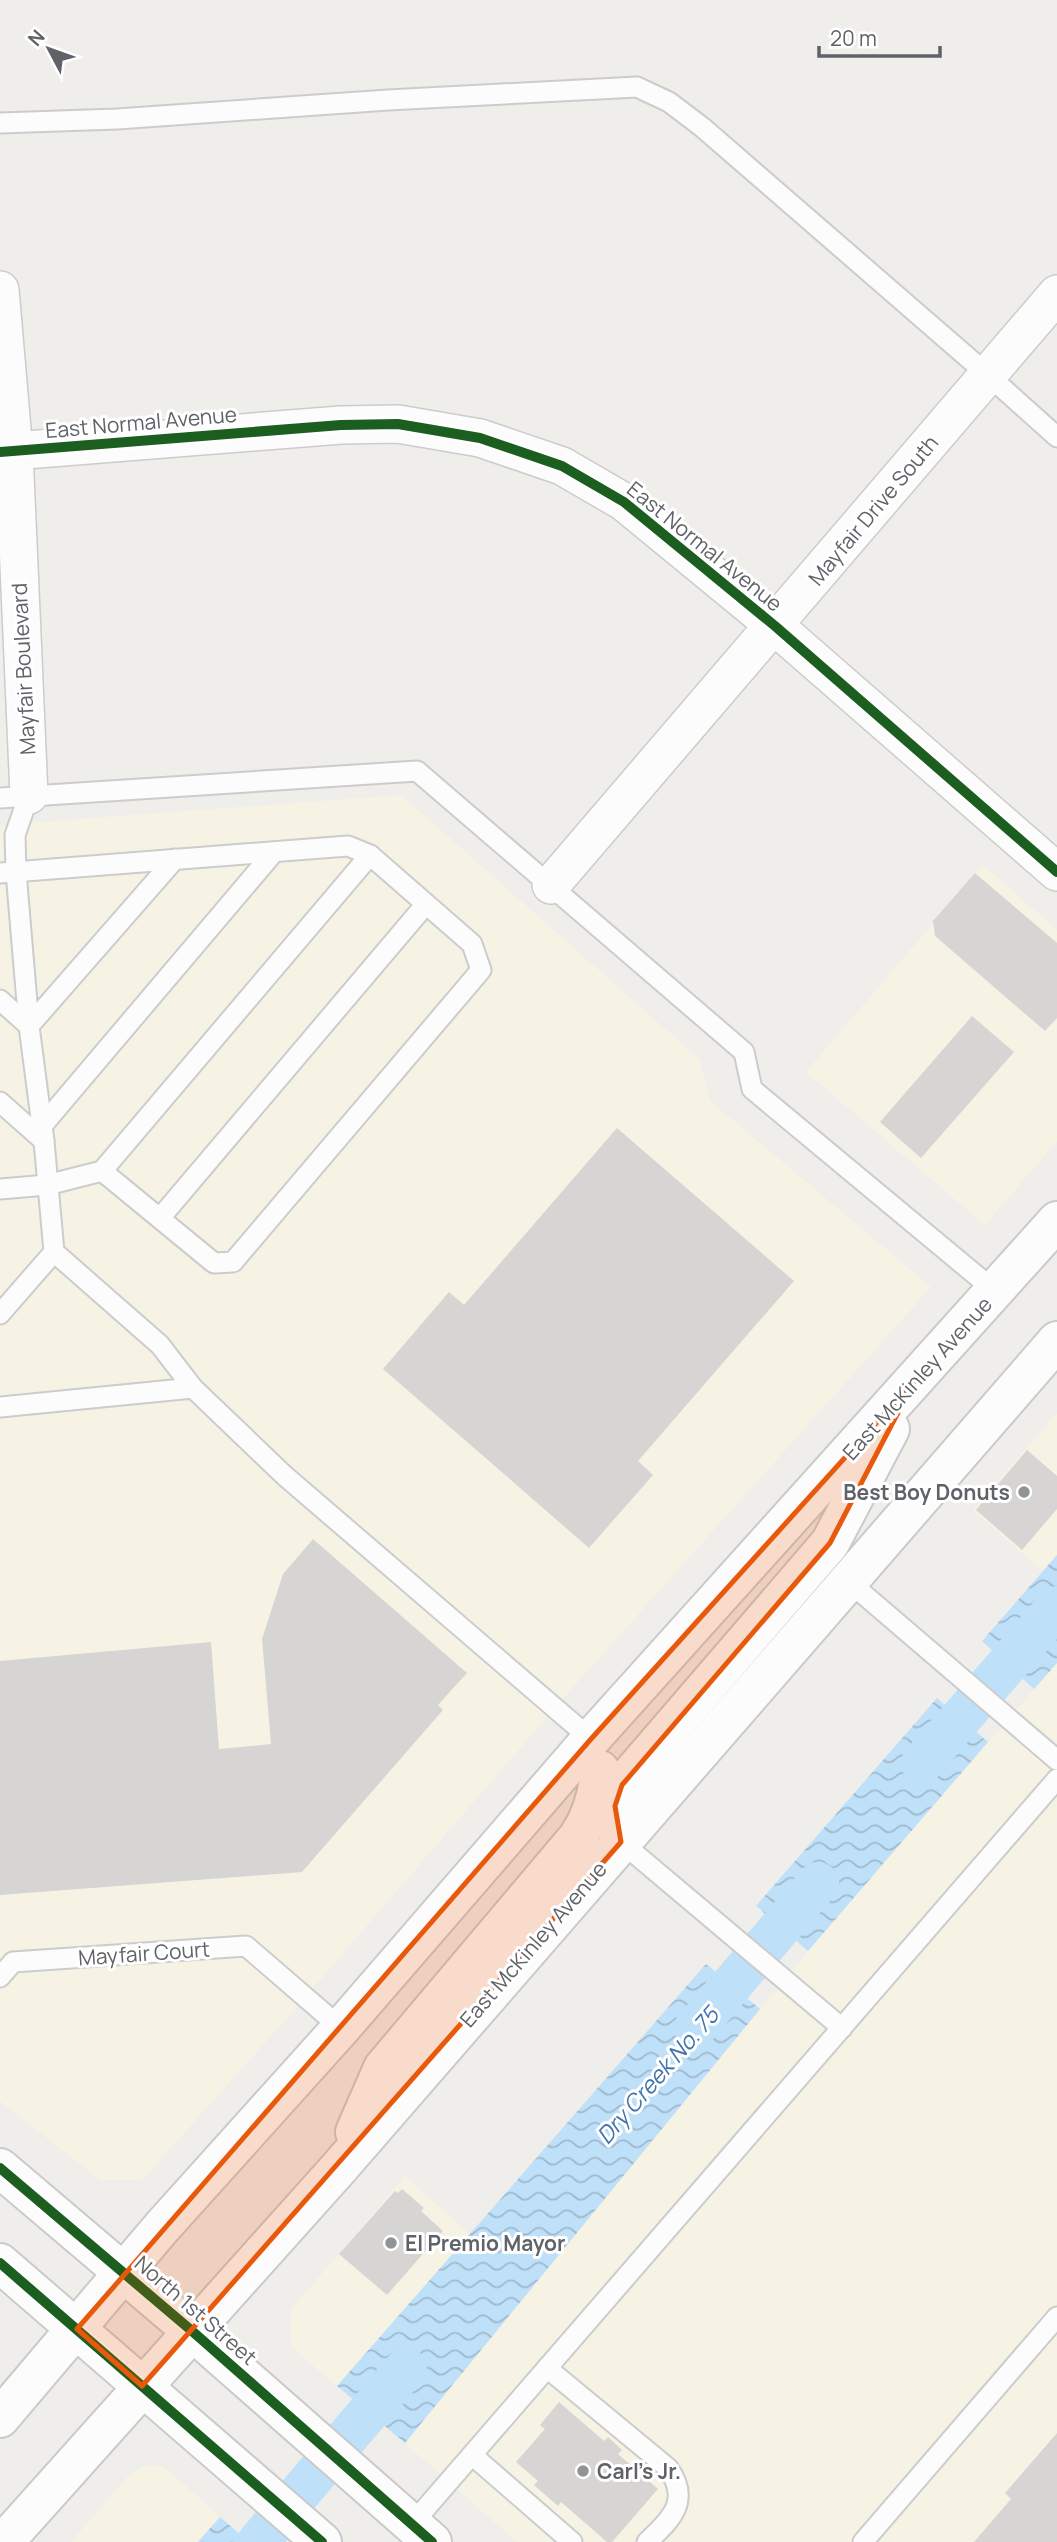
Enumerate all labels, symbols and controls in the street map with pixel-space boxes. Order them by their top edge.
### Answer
north arrow [14,14,84,84]
scale bar [819,14,940,58]
text: N [22,24,50,52]
text: 20 m [830,24,877,52]
street label: East Normal Avenue [44,400,238,444]
street label: Mayfair Drive South [802,429,944,591]
street label: East Normal Avenue [622,475,788,617]
street label: Mayfair Boulevard [5,582,41,756]
street label: East McKinley Avenue [836,1290,998,1466]
place label: Best Boy Donuts [843,1478,1010,1506]
marker: Best Boy Donuts [1016,1484,1032,1500]
street label: East McKinley Avenue [453,1855,613,2033]
street label: Mayfair Court [77,1934,211,1972]
water label: Dry Creek No. 75 [589,1998,727,2150]
place label: El Premio Mayor [405,2229,565,2257]
marker: El Premio Mayor [383,2235,399,2251]
street label: North 1st Street [129,2249,263,2371]
place label: Carl's Jr. [597,2457,681,2485]
marker: Carl's Jr. [575,2463,591,2479]

